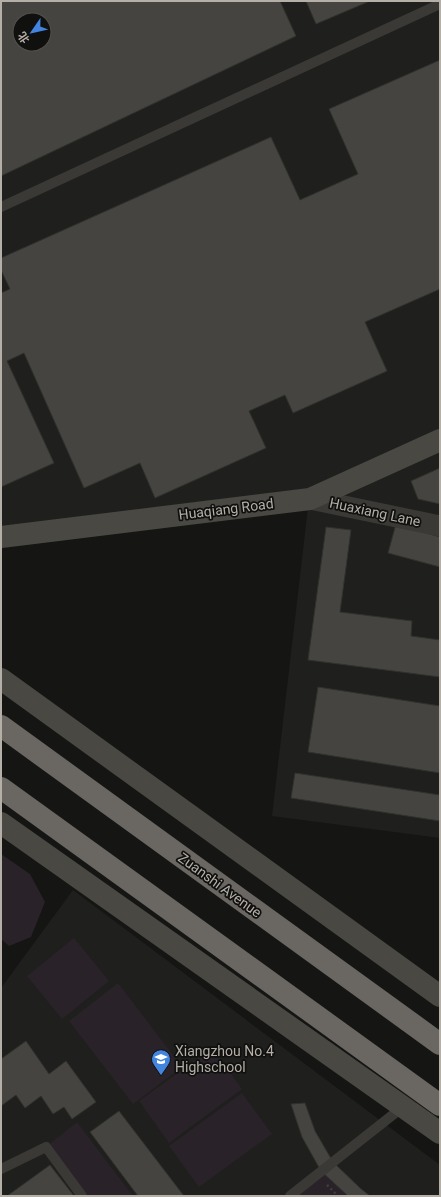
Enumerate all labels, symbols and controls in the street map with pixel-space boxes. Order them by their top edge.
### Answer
north arrow [12,12,52,52]
text: 北 [16,29,33,46]
street label: Huaqiang Road [178,495,274,523]
street label: Huaxiang Lane [328,495,422,529]
street label: Zuanshi Avenue [175,849,265,921]
place label: Xiangzhou No.4 Highschool [175,1043,274,1075]
school or university icon: Xiangzhou No.4 Highschool [150,1048,172,1076]

